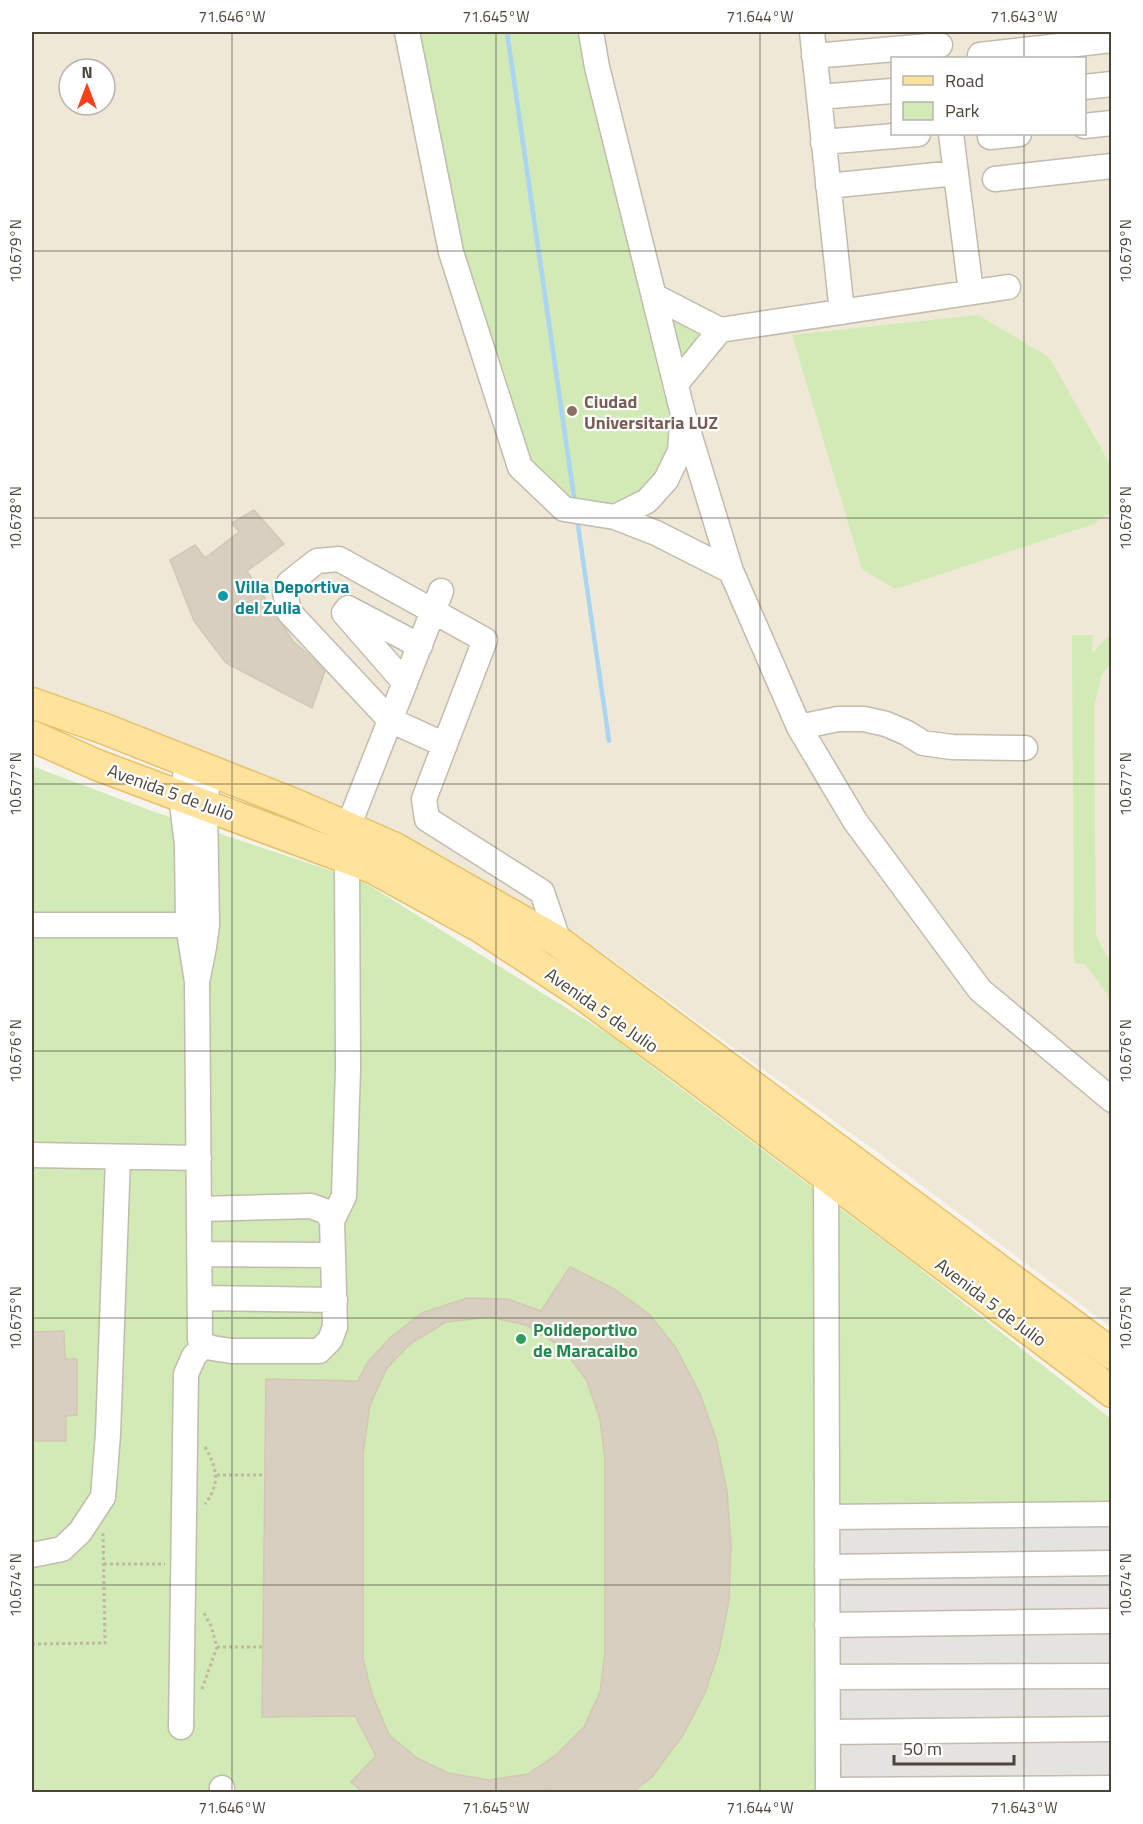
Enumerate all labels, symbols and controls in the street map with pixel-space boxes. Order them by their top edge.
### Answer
text: 71.646°W [199,5,265,28]
text: 71.645°W [463,5,529,28]
text: 71.644°W [727,5,793,28]
text: 71.643°W [991,5,1057,28]
north arrow [57,57,117,117]
legend [891,57,1086,135]
text: N [81,60,93,84]
text: Road [945,67,984,94]
text: Park [945,97,980,124]
text: 10.679°N [4,219,27,283]
text: 10.679°N [1114,219,1137,283]
place label: Ciudad Universitaria LUZ [584,388,718,436]
marker: Ciudad Universitaria LUZ [565,404,579,418]
text: 10.678°N [4,486,27,550]
text: 10.678°N [1114,486,1137,550]
place label: Villa Deportiva del Zulia [235,573,349,621]
marker: Villa Deportiva del Zulia [216,589,230,603]
text: 10.677°N [4,752,27,816]
text: 10.677°N [1114,752,1137,816]
street label: Avenida 5 de Julio [104,757,238,827]
street label: Avenida 5 de Julio [540,961,664,1059]
text: 10.676°N [4,1019,27,1083]
text: 10.676°N [1114,1019,1137,1083]
street label: Avenida 5 de Julio [930,1251,1052,1353]
text: 10.675°N [4,1286,27,1350]
text: 10.675°N [1114,1286,1137,1350]
place label: Polideportivo de Maracaibo [533,1316,638,1364]
marker: Polideportivo de Maracaibo [514,1332,528,1346]
text: 10.674°N [4,1553,27,1617]
text: 10.674°N [1114,1553,1137,1617]
scale bar [894,1728,1014,1766]
text: 50 m [903,1735,942,1762]
text: 71.646°W [199,1796,265,1819]
text: 71.645°W [463,1796,529,1819]
text: 71.644°W [727,1796,793,1819]
text: 71.643°W [991,1796,1057,1819]

